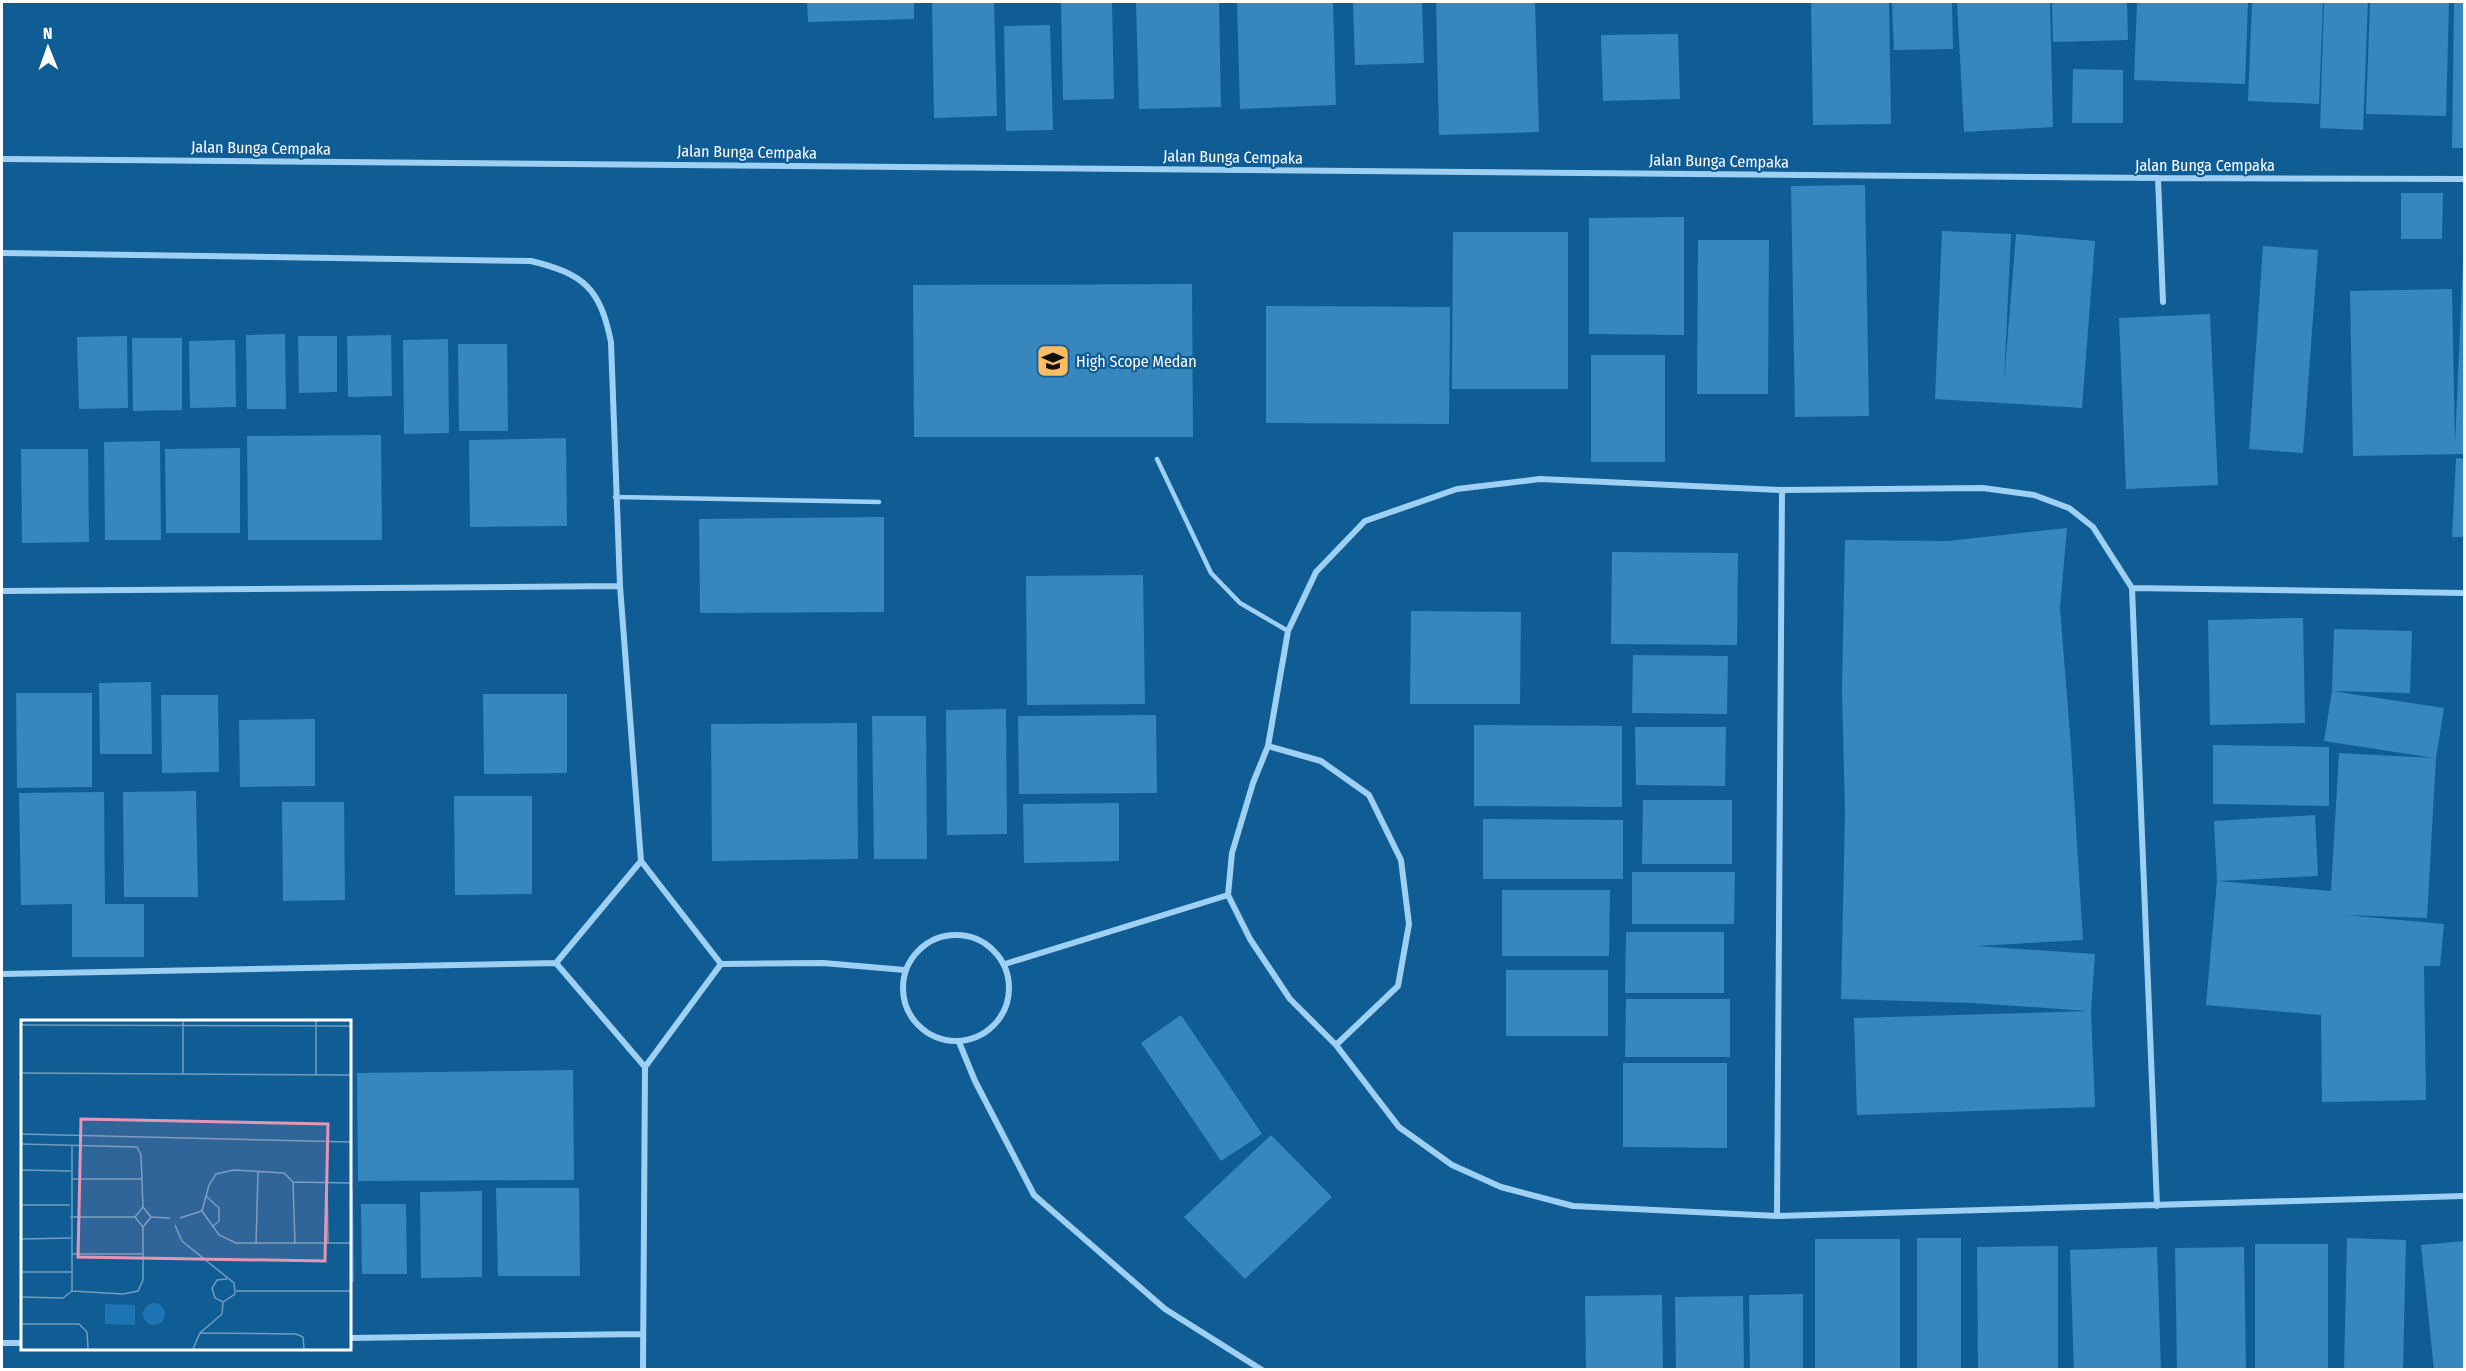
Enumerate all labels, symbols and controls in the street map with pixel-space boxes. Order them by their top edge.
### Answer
north arrow [18,18,78,78]
text: N [43,24,53,43]
street label: Jalan Bunga Cempaka [191,137,331,159]
street label: Jalan Bunga Cempaka [677,141,817,163]
street label: Jalan Bunga Cempaka [1163,146,1303,168]
street label: Jalan Bunga Cempaka [1649,150,1789,172]
street label: Jalan Bunga Cempaka [2135,156,2275,175]
school or university icon: High Scope Medan [1035,343,1071,379]
place label: High Scope Medan [1076,352,1197,371]
inset map [21,1020,351,1350]

